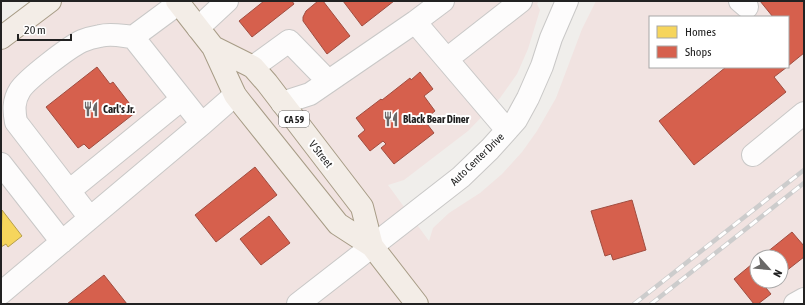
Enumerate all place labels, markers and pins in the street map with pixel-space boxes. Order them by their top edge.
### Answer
restaurant icon: Carl's Jr. [82,100,100,118]
place label: Carl's Jr. [103,103,135,115]
restaurant icon: Black Bear Diner [382,110,400,128]
place label: Black Bear Diner [403,113,470,125]

